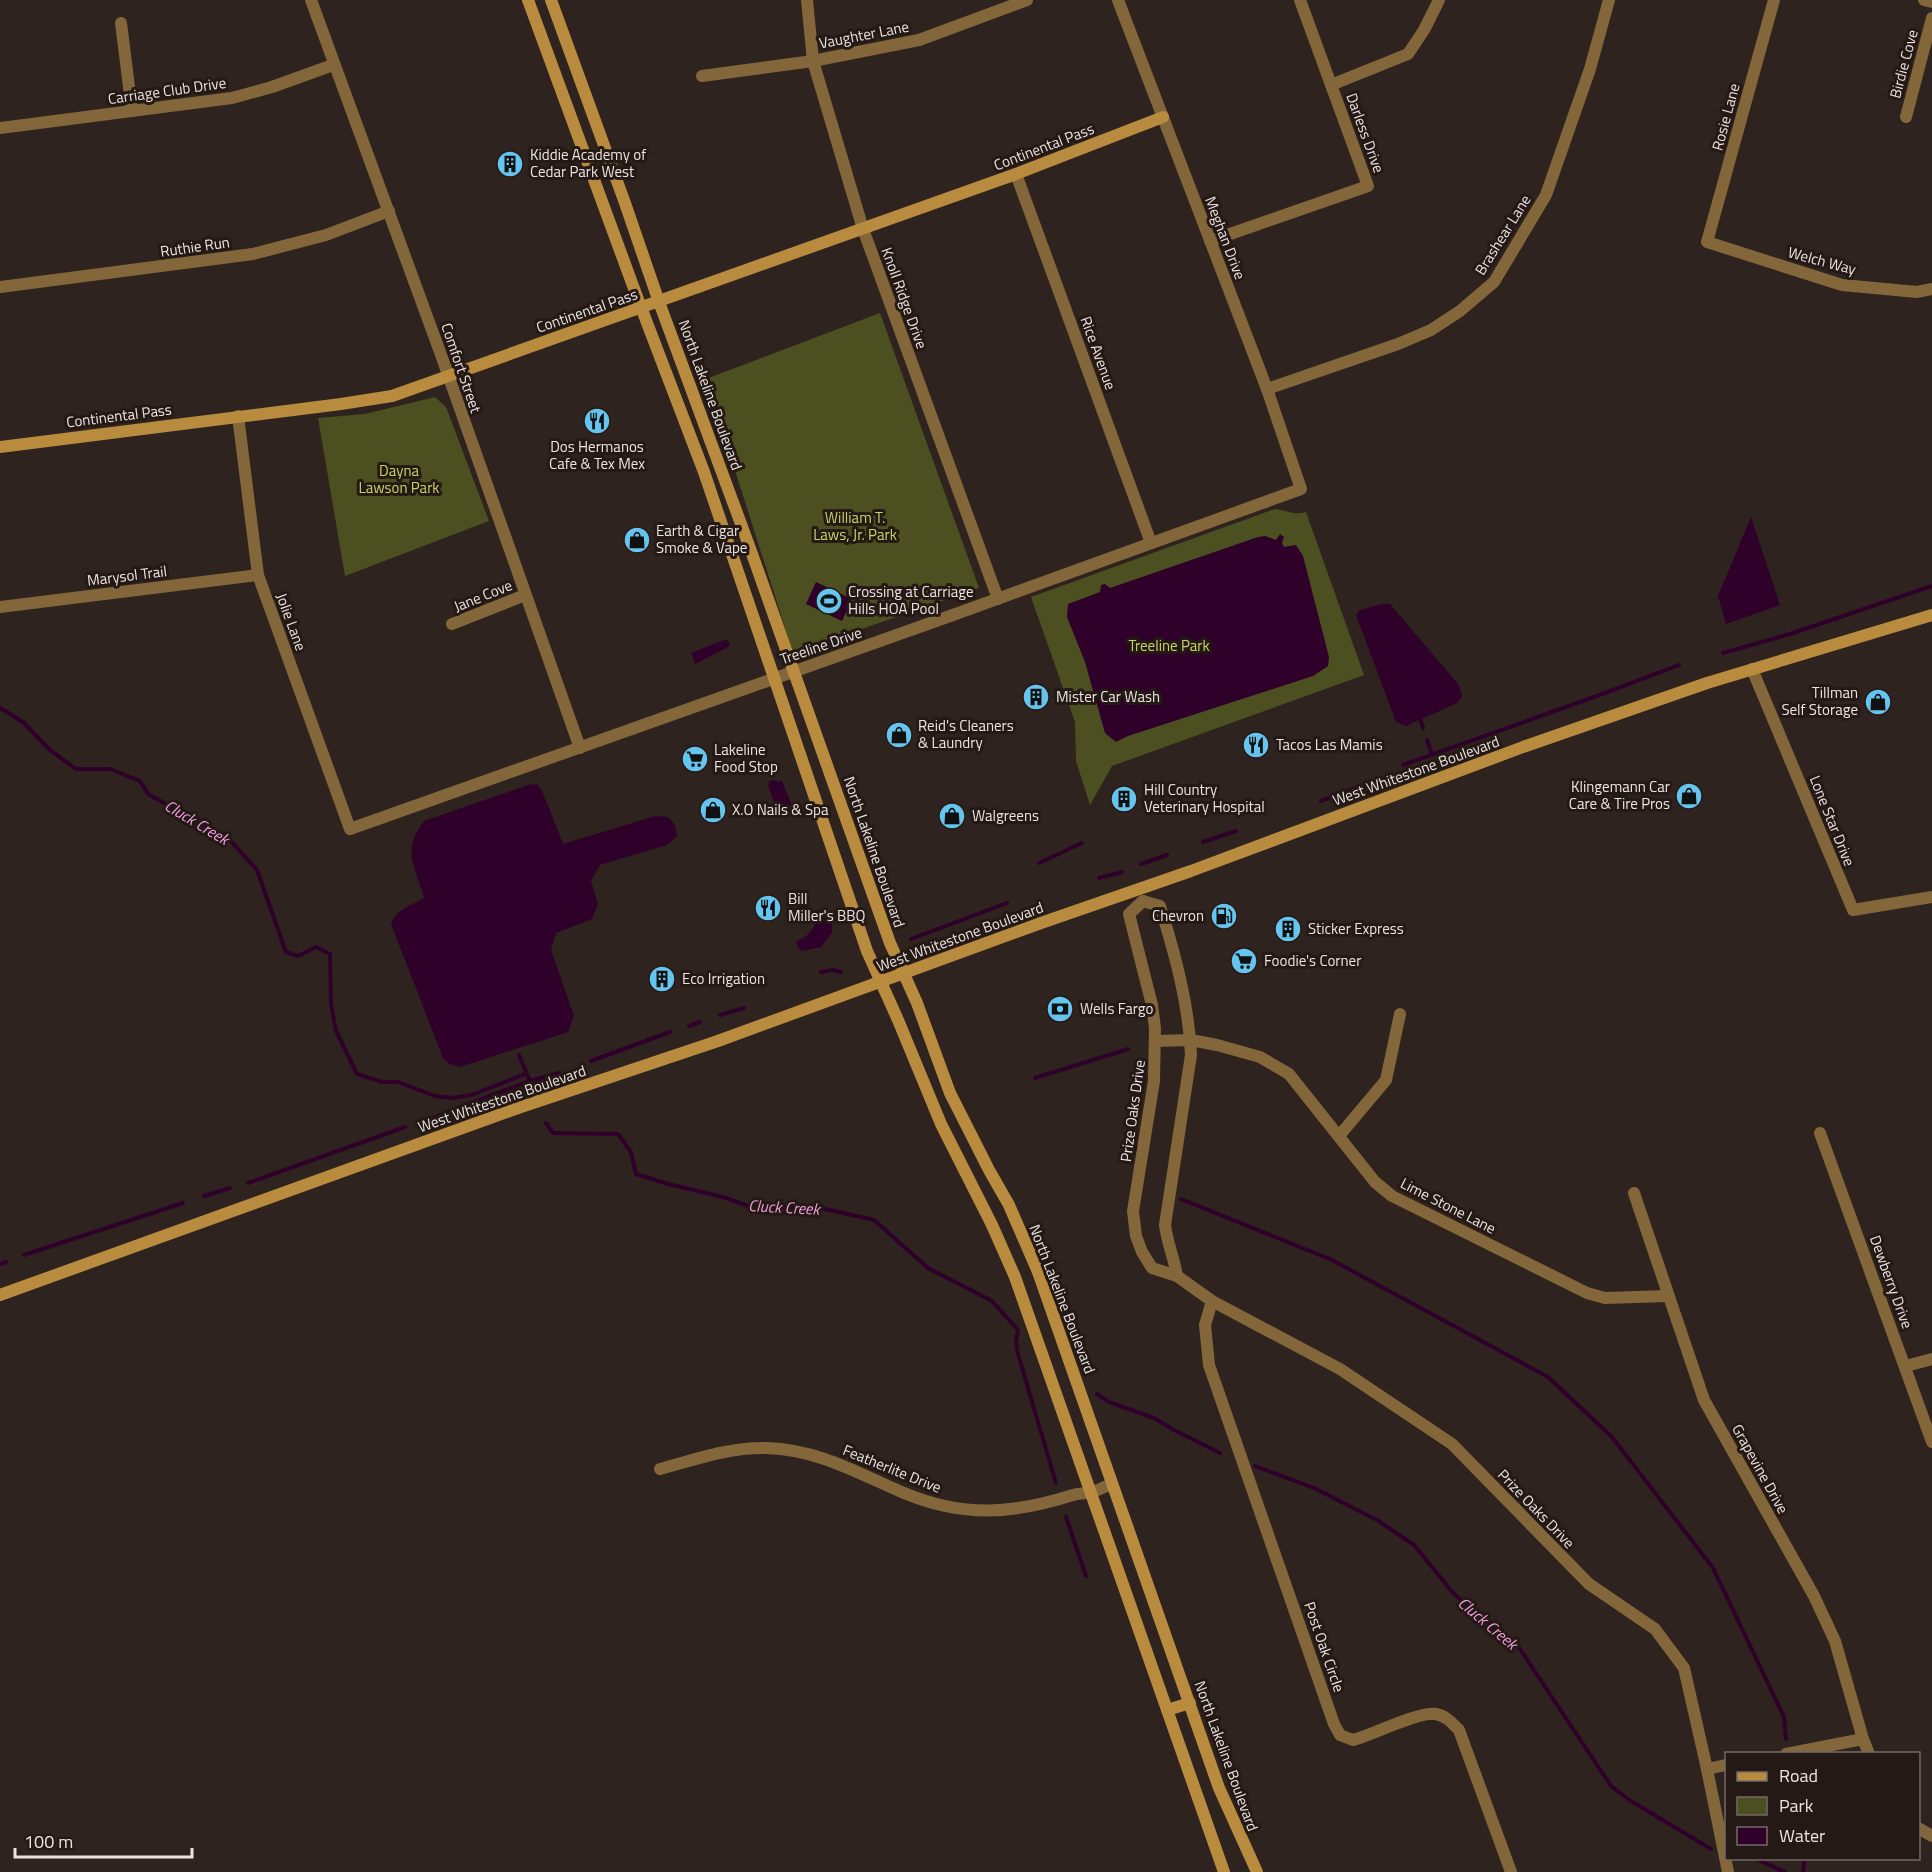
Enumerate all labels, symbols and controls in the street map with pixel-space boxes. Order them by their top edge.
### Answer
street label: Vaughter Lane [817,15,911,54]
street label: Birdie Cove [1883,27,1924,101]
street label: Carriage Club Drive [106,71,227,110]
street label: Rosie Lane [1706,81,1745,153]
street label: Darless Drive [1340,90,1391,176]
street label: Continental Pass [990,117,1097,176]
place label: Kiddie Academy of Cedar Park West [530,143,646,183]
building icon: Kiddie Academy of Cedar Park West [495,149,525,179]
street label: Brashear Lane [1469,190,1536,279]
street label: Meghan Drive [1199,193,1252,283]
street label: Ruthie Run [159,230,231,263]
street label: Welch Way [1785,240,1859,281]
street label: Knoll Ridge Drive [875,244,933,352]
street label: Continental Pass [533,282,641,339]
street label: Rice Avenue [1075,313,1122,393]
street label: North Lakeline Boulevard [673,317,748,473]
street label: Comfort Street [435,320,488,417]
street label: Continental Pass [65,398,173,433]
restaurant icon: Dos Hermanos Cafe & Tex Mex [582,406,612,436]
place label: Dos Hermanos Cafe & Tex Mex [549,435,645,475]
park label: Dayna Lawson Park [358,459,440,499]
park label: William T. Laws, Jr. Park [813,506,897,546]
place label: Earth & Cigar Smoke & Vape [656,519,747,559]
shop icon: Earth & Cigar Smoke & Vape [622,525,652,555]
street label: Marysol Trail [86,559,168,592]
street label: Jane Cove [450,573,516,618]
place label: Crossing at Carriage Hills HOA Pool [848,580,974,620]
sports icon: Crossing at Carriage Hills HOA Pool [814,586,844,616]
street label: Jolie Lane [270,590,313,654]
street label: Treeline Drive [777,621,865,670]
park label: Treeline Park [1128,634,1210,657]
place label: Tillman Self Storage [1781,681,1858,721]
building icon: Mister Car Wash [1021,682,1051,712]
place label: Mister Car Wash [1056,685,1160,708]
shop icon: Tillman Self Storage [1863,687,1893,717]
place label: Reid's Cleaners & Laundry [918,714,1014,754]
shop icon: Reid's Cleaners & Laundry [884,720,914,750]
restaurant icon: Tacos Las Mamis [1241,730,1271,760]
street label: West Whitestone Boulevard [1329,730,1503,811]
place label: Tacos Las Mamis [1276,733,1383,756]
place label: Lakeline Food Stop [714,738,778,778]
supermarket icon: Lakeline Food Stop [680,744,710,774]
street label: Lone Star Drive [1804,772,1861,870]
street label: North Lakeline Boulevard [838,773,911,930]
place label: Klingemann Car Care & Tire Pros [1569,775,1670,815]
place label: Hill Country Veterinary Hospital [1144,778,1265,818]
shop icon: Klingemann Car Care & Tire Pros [1674,781,1704,811]
building icon: Hill Country Veterinary Hospital [1109,784,1139,814]
water label: Cluck Creek [160,793,235,852]
shop icon: X.O Nails & Spa [698,795,728,825]
place label: X.O Nails & Spa [732,798,829,821]
shop icon: Walgreens [937,801,967,831]
place label: Walgreens [972,804,1039,827]
place label: Bill Miller's BBQ [788,887,865,927]
restaurant icon: Bill Miller's BBQ [753,893,783,923]
street label: West Whitestone Boulevard [873,896,1047,977]
fuel station icon: Chevron [1209,901,1239,931]
place label: Chevron [1152,904,1204,927]
building icon: Sticker Express [1273,914,1303,944]
place label: Sticker Express [1308,917,1404,940]
supermarket icon: Foodie's Corner [1229,946,1259,976]
place label: Foodie's Corner [1264,949,1361,972]
building icon: Eco Irrigation [647,964,677,994]
place label: Eco Irrigation [682,967,765,990]
bank icon: Wells Fargo [1045,994,1075,1024]
place label: Wells Fargo [1080,997,1153,1020]
street label: Prize Oaks Drive [1114,1058,1151,1163]
street label: West Whitestone Boulevard [415,1059,589,1138]
street label: Lime Stone Lane [1397,1172,1500,1239]
water label: Cluck Creek [748,1193,822,1221]
street label: North Lakeline Boulevard [1023,1221,1102,1377]
street label: Dewberry Drive [1864,1232,1919,1332]
street label: Grapevine Drive [1726,1420,1795,1518]
street label: Featherlite Drive [839,1438,945,1499]
street label: Prize Oaks Drive [1492,1464,1580,1554]
water label: Cluck Creek [1453,1591,1524,1656]
street label: Post Oak Circle [1298,1599,1351,1695]
street label: North Lakeline Boulevard [1189,1678,1264,1834]
legend [1725,1752,1920,1860]
text: Road [1779,1762,1818,1789]
text: Park [1779,1792,1814,1819]
scale bar [15,1821,192,1859]
text: Water [1779,1822,1825,1849]
text: 100 m [24,1828,73,1855]

